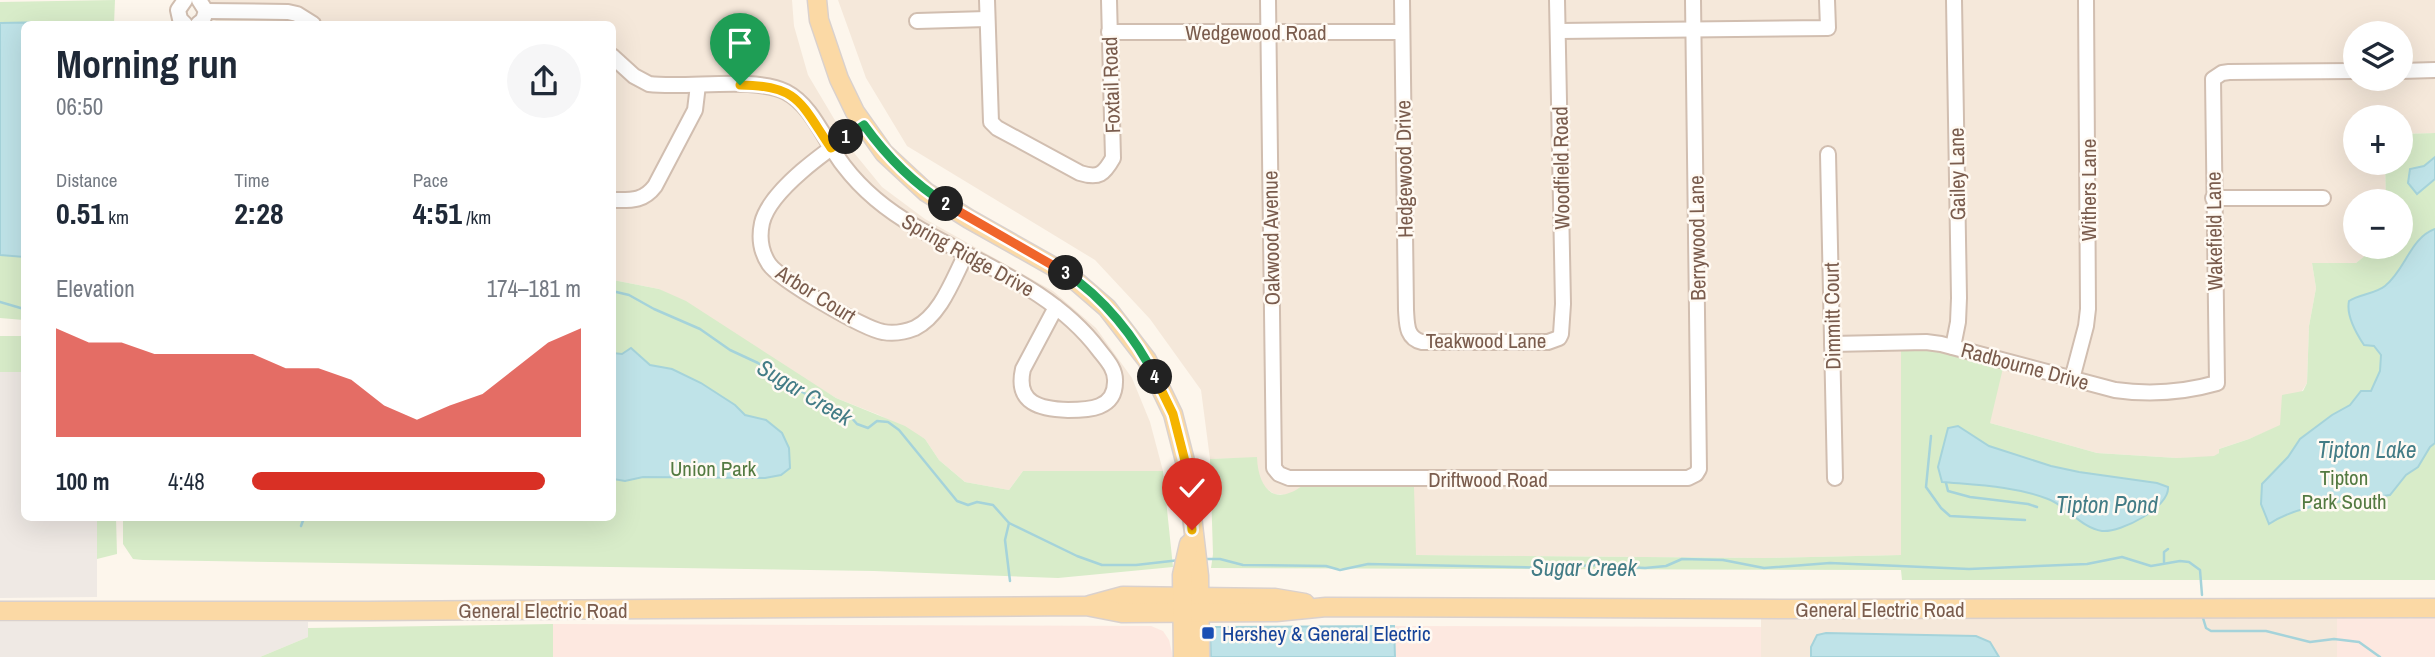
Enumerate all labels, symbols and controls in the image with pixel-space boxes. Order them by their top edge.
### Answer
pin [710,13,770,85]
street label: Wedgewood Road [1185,18,1327,47]
map controls [2343,21,2413,259]
button: layers [2343,21,2413,91]
icon: arrive [721,24,759,62]
street label: Foxtail Road [1095,36,1127,134]
text: Morning run [56,39,238,90]
button: share [507,44,581,118]
text: 06:50 [56,91,103,122]
street label: Hedgewood Drive [1388,100,1420,238]
button: + [2343,105,2413,175]
street label: Woodfield Road [1545,106,1577,230]
pin: 1 [828,120,864,154]
text: 1 [841,123,850,149]
street label: Gailey Lane [1942,127,1972,221]
street label: Withers Lane [2074,139,2103,241]
text: Distance [56,167,117,193]
text: Time [234,167,269,193]
text: Pace [413,167,448,193]
street label: Oakwood Avenue [1255,170,1287,306]
street label: Wakefield Lane [2198,171,2230,291]
street label: Berrywood Lane [1681,175,1713,301]
pin: 2 [928,186,964,222]
button: − [2343,189,2413,259]
text: 2 [941,190,950,216]
text: 0.51 [56,193,104,233]
text: 2:28 [234,193,284,233]
text: 4:51 [413,193,462,233]
text: km [104,204,129,230]
text: /km [462,204,491,230]
street label: Spring Ridge Drive [897,207,1039,303]
pin: 3 [1048,256,1084,290]
street label: Arbor Court [770,258,862,330]
text: 3 [1061,259,1070,285]
street label: Dimmitt Court [1817,262,1847,370]
text: Elevation [56,273,135,304]
text: 174–181 m [487,273,581,304]
street label: Teakwood Lane [1426,326,1546,355]
street label: Radbourne Drive [1958,335,2092,397]
water label: Sugar Creek [752,351,860,433]
pin: 4 [1138,360,1172,394]
text: 4 [1150,363,1159,389]
water label: Tipton Lake [2318,434,2416,465]
park label: Union Park [670,454,756,483]
pin [1162,458,1222,530]
park label: Tipton Park South [2301,463,2387,516]
street label: Driftwood Road [1428,465,1548,494]
text: 100 m [56,466,109,497]
text: 4:48 [168,466,205,497]
icon: check [1173,469,1211,507]
water label: Tipton Pond [2056,489,2158,520]
water label: Sugar Creek [1531,552,1639,583]
street label: General Electric Road [1795,595,1965,624]
street label: General Electric Road [458,596,628,625]
place label: Hershey & General Electric [1222,619,1431,648]
marker: Hershey & General Electric [1200,625,1216,641]

